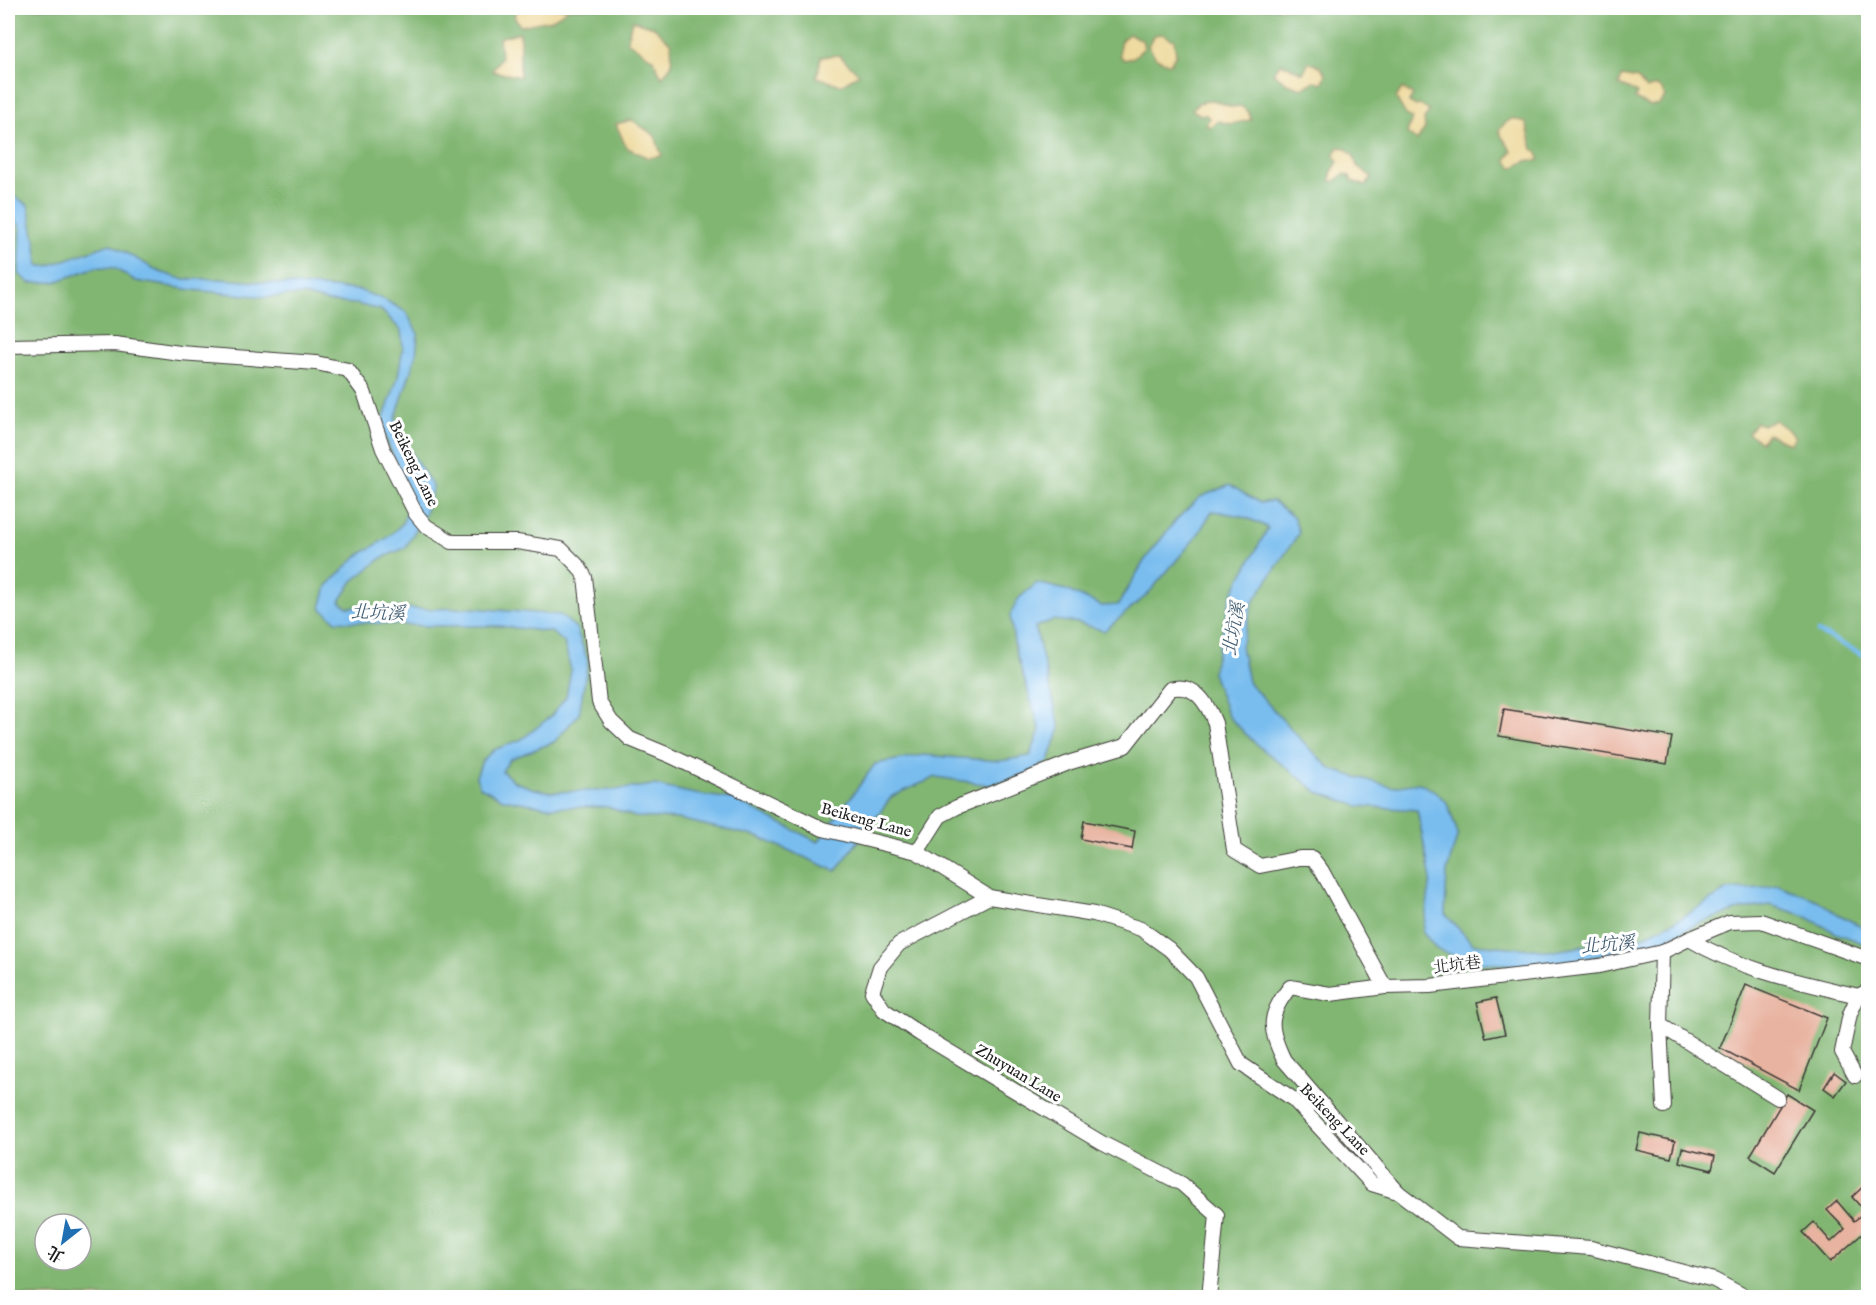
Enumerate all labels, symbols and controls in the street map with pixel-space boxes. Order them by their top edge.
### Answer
street label: Beikeng Lane [384,418,442,510]
water label: 北坑溪 [1219,598,1251,658]
water label: 北坑溪 [351,602,407,627]
street label: Beikeng Lane [819,799,913,843]
water label: 北坑溪 [1580,932,1638,960]
street label: 北坑巷 [1432,953,1482,979]
street label: Zhuyuan Lane [971,1040,1065,1108]
street label: Beikeng Lane [1295,1080,1373,1160]
north arrow [33,1212,93,1272]
text: 北 [44,1240,68,1266]

